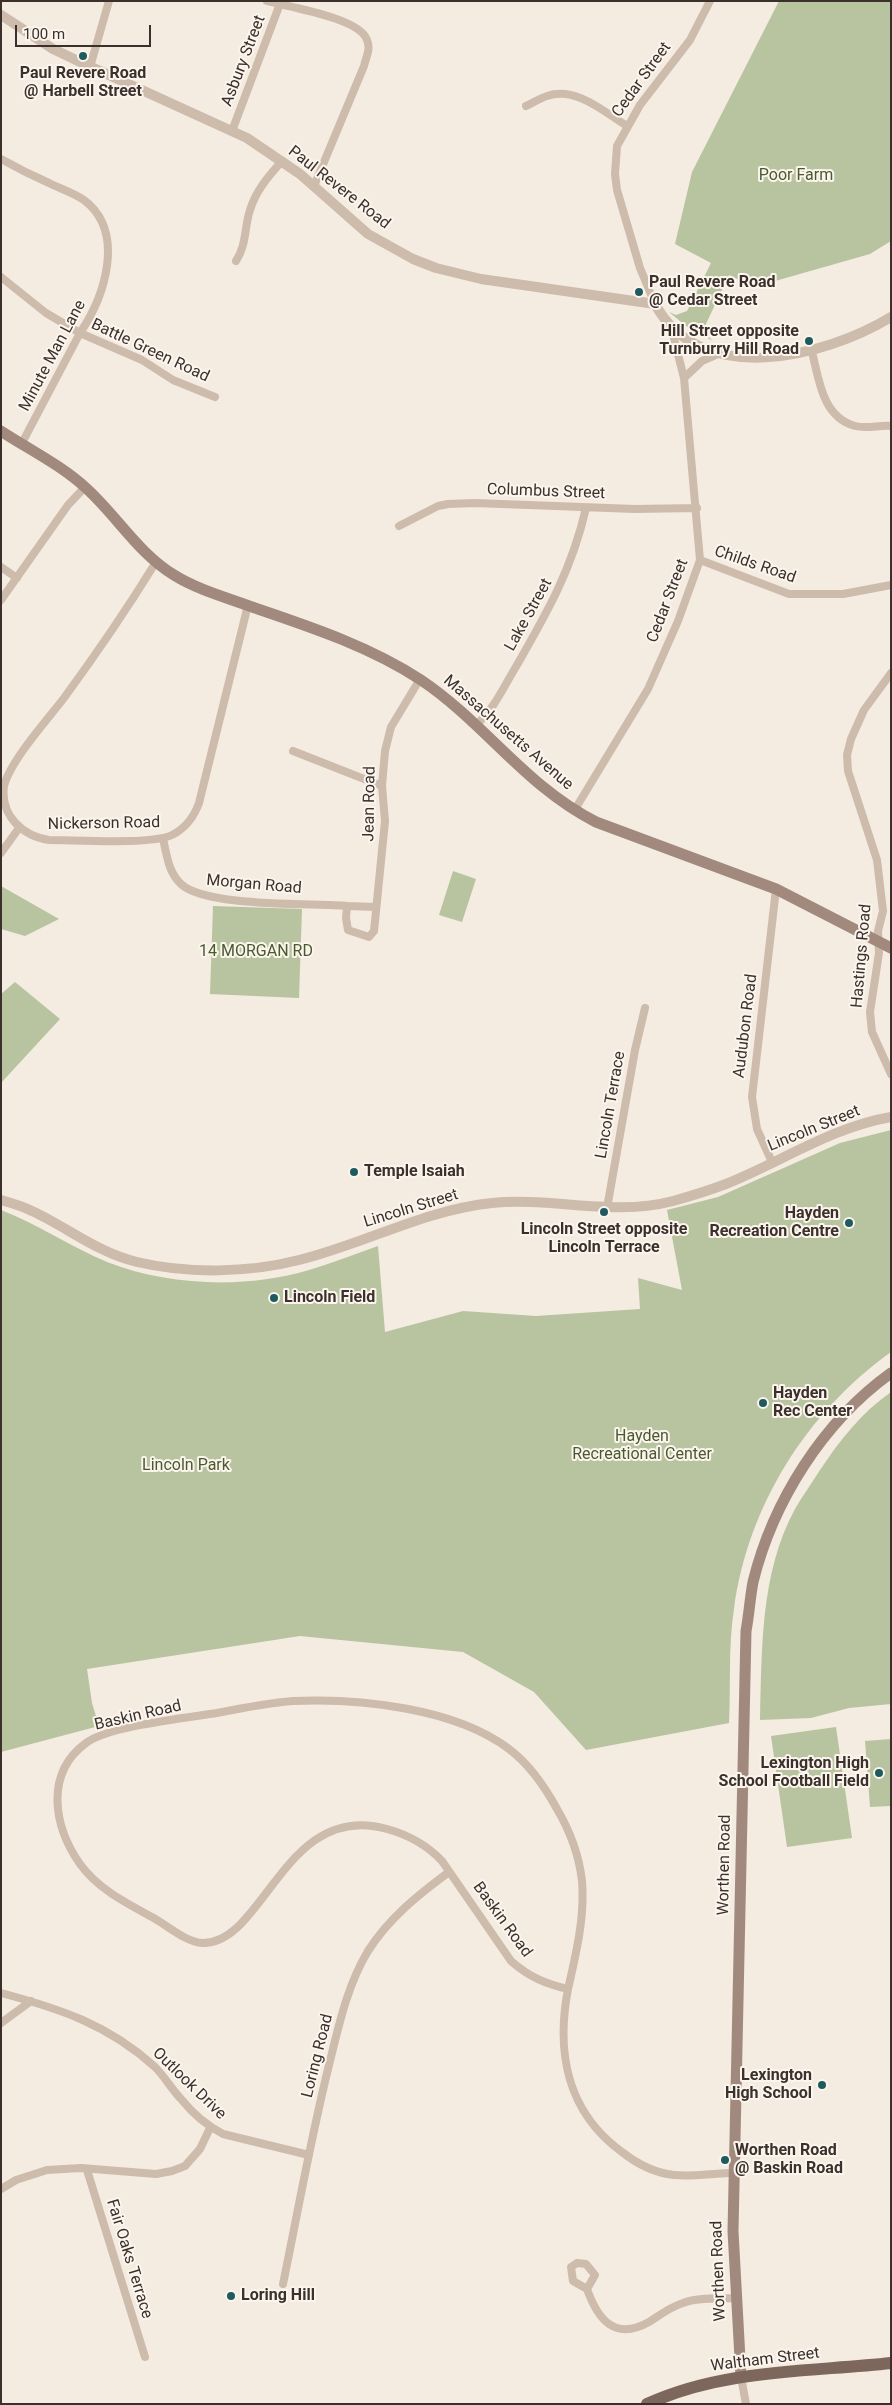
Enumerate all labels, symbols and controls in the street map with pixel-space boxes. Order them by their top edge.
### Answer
street label: Asbury Street [218,13,270,109]
scale bar [18,15,154,47]
text: 100 m [23,25,65,43]
street label: Cedar Street [608,39,676,121]
marker: Paul Revere Road @ Harbell Street [77,50,89,62]
place label: Paul Revere Road @ Harbell Street [20,64,146,102]
street label: Paul Revere Road [284,142,394,234]
park label: Poor Farm [759,166,833,186]
place label: Paul Revere Road @ Cedar Street [649,273,776,311]
marker: Paul Revere Road @ Cedar Street [633,286,645,298]
street label: Minute Man Lane [16,297,90,415]
street label: Battle Green Road [88,315,212,387]
place label: Hill Street opposite Turnburry Hill Road [659,322,799,360]
marker: Hill Street opposite Turnburry Hill Road [803,335,815,347]
street label: Columbus Street [486,480,606,504]
street label: Childs Road [712,542,798,588]
street label: Cedar Street [643,556,693,646]
street label: Lake Street [501,575,557,655]
street label: Massachusetts Avenue [439,671,577,795]
street label: Jean Road [360,766,380,842]
street label: Nickerson Road [48,813,160,835]
street label: Morgan Road [206,871,302,899]
street label: Hastings Road [848,903,876,1009]
park label: 14 MORGAN RD [199,942,313,962]
street label: Audubon Road [730,973,762,1079]
street label: Lincoln Terrace [592,1050,630,1160]
street label: Lincoln Street [765,1102,863,1156]
place label: Temple Isaiah [364,1162,465,1182]
marker: Temple Isaiah [348,1166,360,1178]
street label: Lincoln Street [361,1186,461,1232]
place label: Hayden Recreation Centre [709,1204,839,1242]
marker: Lincoln Street opposite Lincoln Terrace [598,1206,610,1218]
marker: Hayden Recreation Centre [843,1217,855,1229]
place label: Lincoln Street opposite Lincoln Terrace [521,1220,687,1258]
place label: Lincoln Field [284,1288,375,1308]
marker: Lincoln Field [268,1292,280,1304]
place label: Hayden Rec Center [773,1384,852,1422]
marker: Hayden Rec Center [757,1397,769,1409]
park label: Hayden Recreational Center [572,1427,712,1465]
park label: Lincoln Park [142,1456,230,1476]
street label: Baskin Road [93,1697,183,1735]
place label: Lexington High School Football Field [719,1754,869,1792]
marker: Lexington High School Football Field [873,1767,885,1779]
street label: Worthen Road [715,1814,735,1916]
street label: Baskin Road [468,1879,536,1961]
street label: Loring Road [298,2012,338,2100]
street label: Outlook Drive [148,2044,230,2124]
place label: Lexington High School [725,2066,812,2104]
marker: Lexington High School [816,2079,828,2091]
place label: Worthen Road @ Baskin Road [735,2141,843,2179]
marker: Worthen Road @ Baskin Road [719,2154,731,2166]
street label: Fair Oaks Terrace [102,2197,156,2321]
street label: Worthen Road [708,2220,730,2322]
place label: Loring Hill [241,2286,315,2306]
marker: Loring Hill [225,2290,237,2302]
street label: Waltham Street [709,2344,821,2376]

